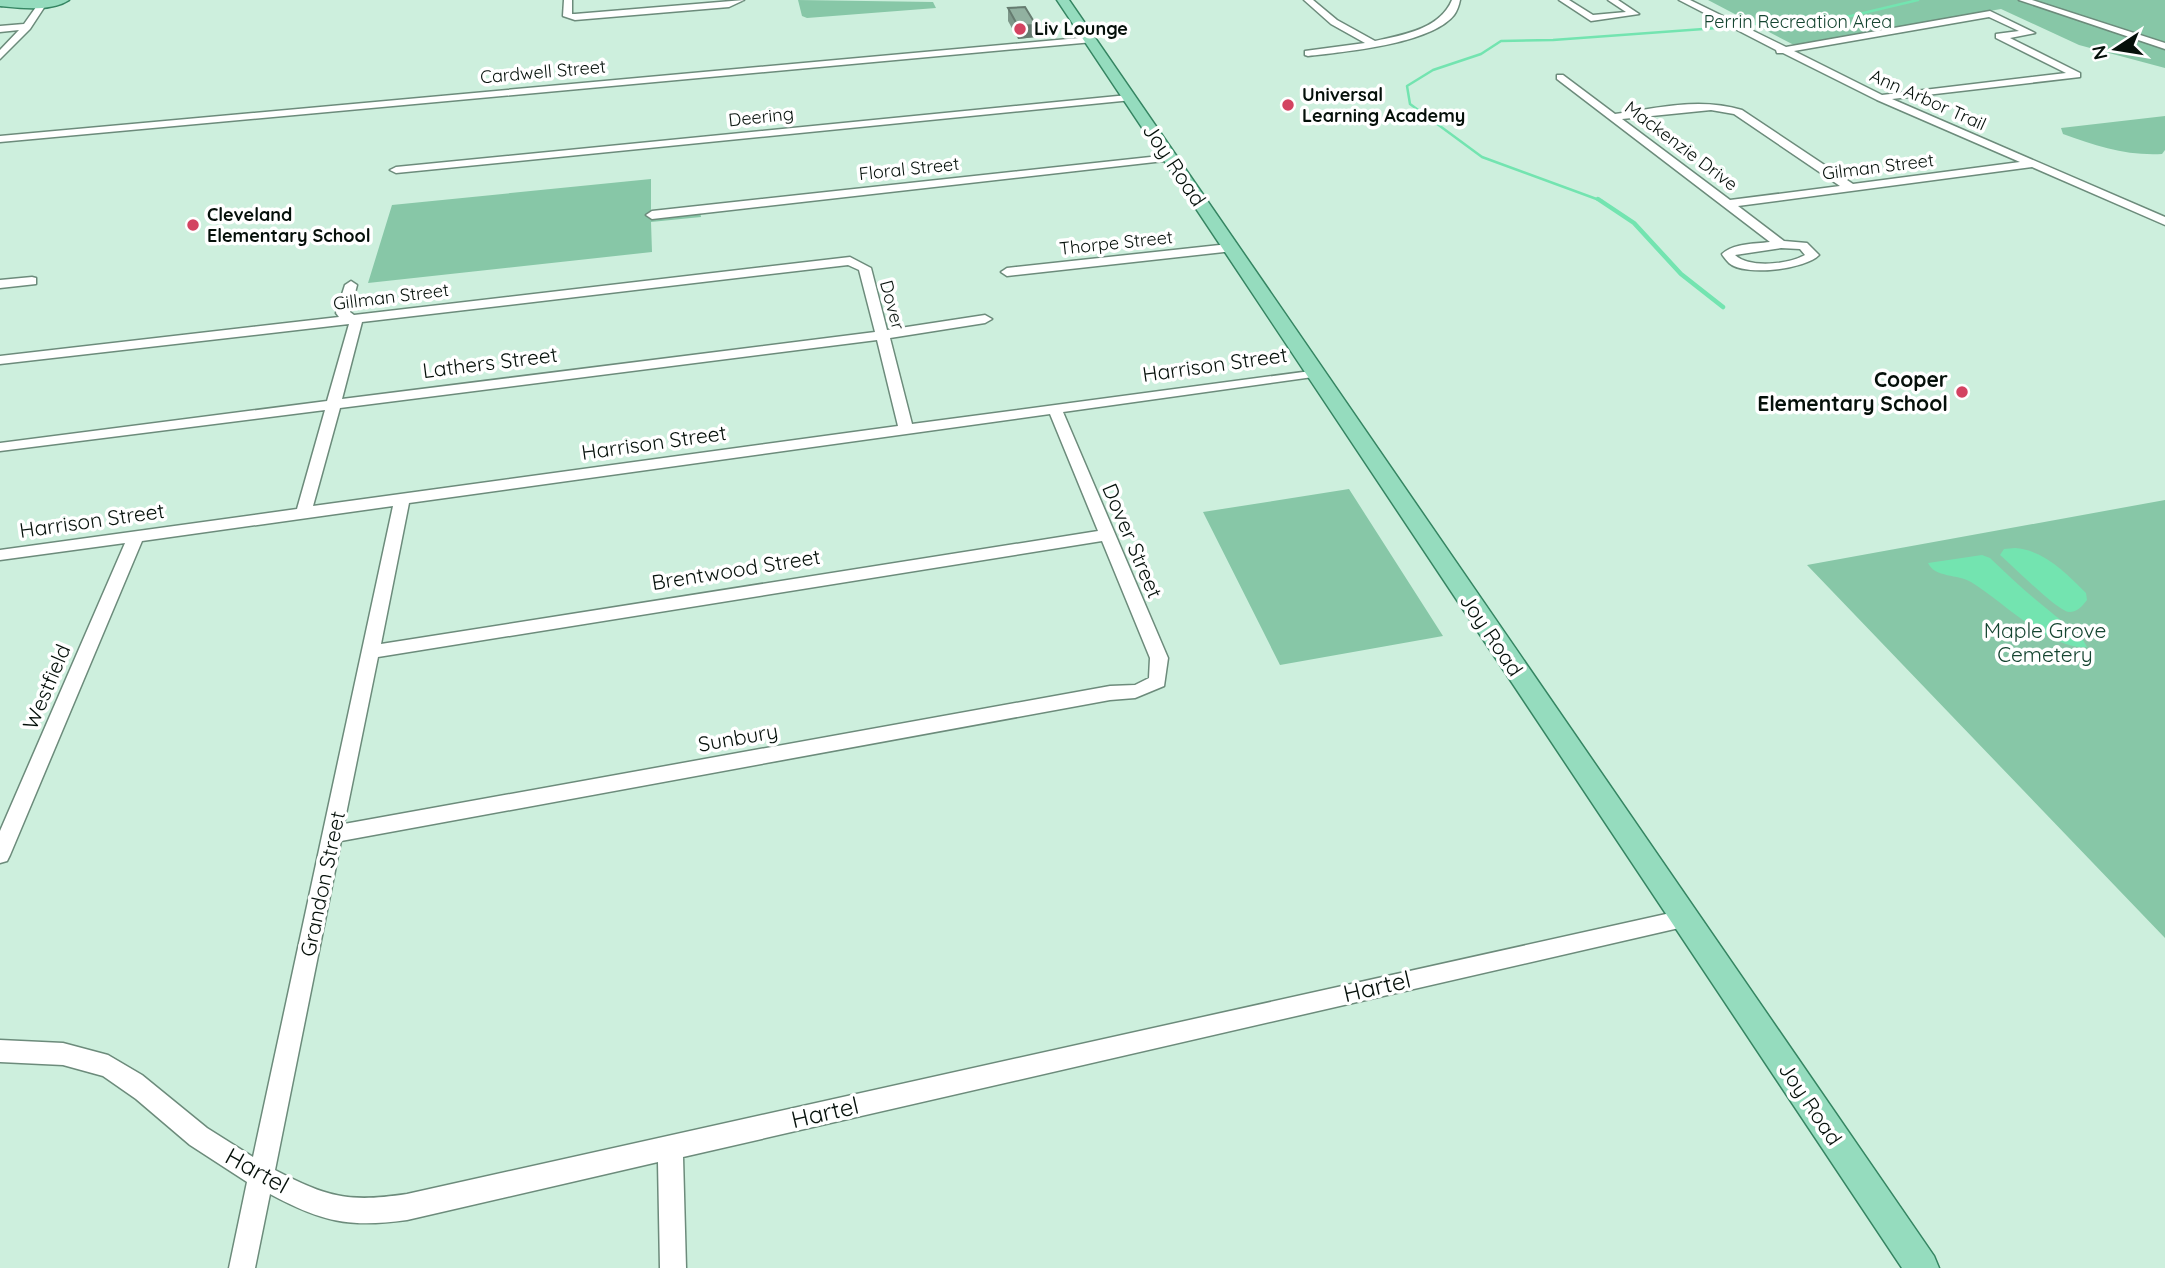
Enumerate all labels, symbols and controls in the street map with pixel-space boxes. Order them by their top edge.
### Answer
park label: Perrin Recreation Area [1704,10,1892,33]
north arrow [2081,14,2151,84]
place label: Liv Lounge [1034,17,1128,40]
marker: Liv Lounge [1012,21,1028,37]
text: N [2086,43,2113,62]
street label: Cardwell Street [479,55,607,88]
street label: Ann Arbor Trail [1866,64,1990,135]
place label: Universal Learning Academy [1302,83,1465,127]
street label: Mackenzie Drive [1620,96,1742,196]
marker: Universal Learning Academy [1280,97,1296,113]
street label: Deering [727,102,795,131]
street label: Joy Road [1138,118,1212,211]
street label: Gilman Street [1821,148,1935,185]
street label: Floral Street [858,152,960,185]
place label: Cleveland Elementary School [207,203,371,247]
marker: Cleveland Elementary School [185,217,201,233]
street label: Thorpe Street [1058,225,1174,260]
street label: Gillman Street [332,278,450,315]
street label: Dover [875,278,910,332]
street label: Lathers Street [421,341,559,383]
street label: Harrison Street [1141,341,1289,387]
place label: Cooper Elementary School [1757,366,1948,416]
marker: Cooper Elementary School [1954,384,1970,400]
street label: Harrison Street [580,419,728,465]
street label: Dover Street [1097,479,1169,602]
street label: Harrison Street [18,497,166,543]
street label: Brentwood Street [650,543,822,595]
street label: Joy Road [1455,588,1529,681]
park label: Maple Grove Cemetery [1984,617,2106,667]
street label: Westfield [17,640,76,733]
street label: Sunbury [696,717,780,757]
street label: Grandon Street [294,809,350,959]
street label: Hartel [1340,964,1413,1008]
street label: Joy Road [1774,1057,1848,1150]
street label: Hartel [788,1090,861,1134]
street label: Hartel [220,1140,295,1200]

